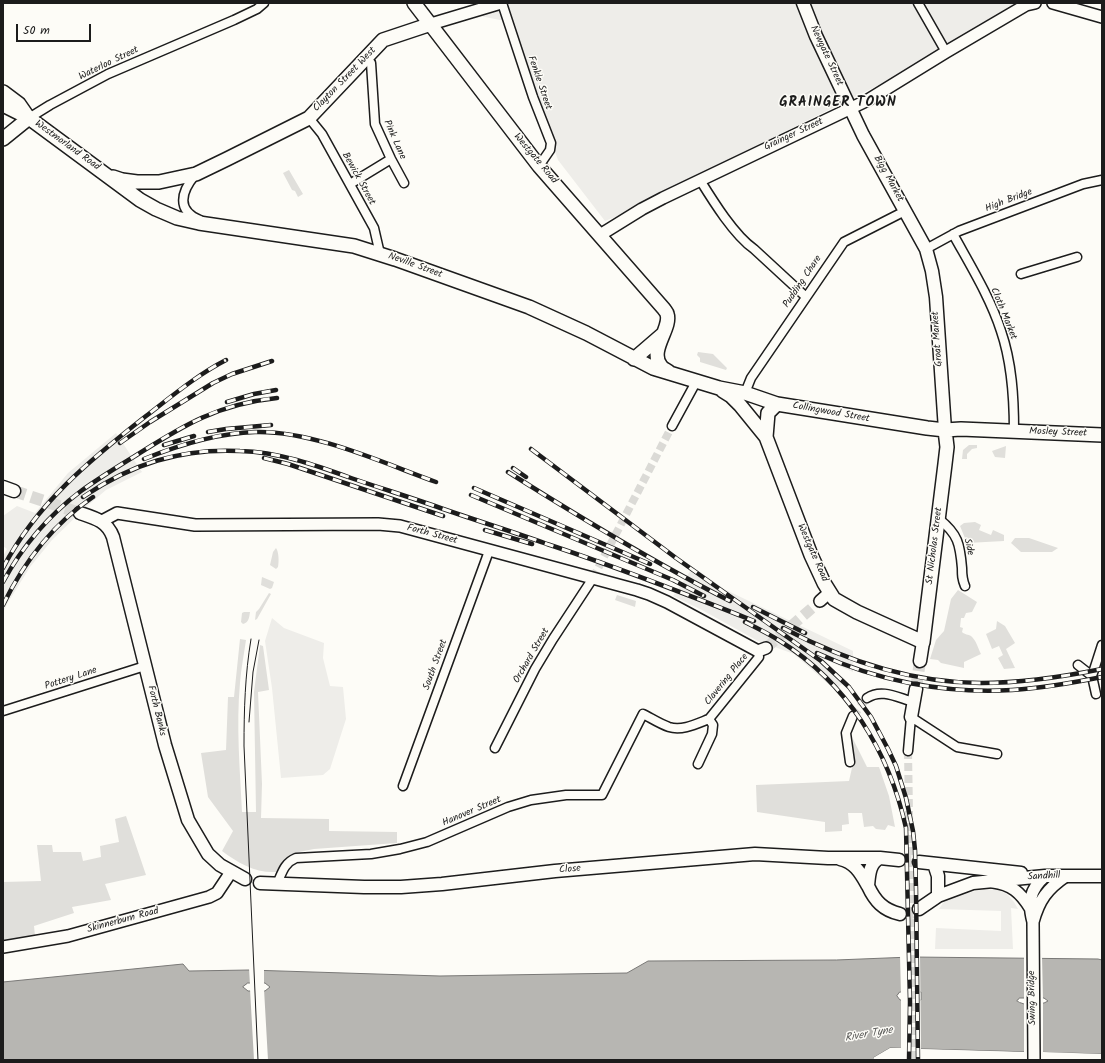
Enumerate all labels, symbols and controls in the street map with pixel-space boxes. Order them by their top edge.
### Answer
scale bar [18,16,93,42]
text: 50 m [23,21,50,40]
street label: Newgate Street [807,24,845,88]
street label: Waterloo Street [77,44,141,84]
street label: Clayton Street West [311,45,379,115]
street label: Fenkle Street [524,55,554,111]
district label: GRAINGER TOWN [779,96,897,112]
street label: Grainger Street [763,116,825,154]
street label: Westmorland Road [32,118,102,174]
street label: Pink Lane [380,118,408,162]
street label: Westgate Road [510,131,560,187]
street label: Bewick Street [339,151,377,207]
street label: Bigg Market [870,154,906,204]
street label: High Bridge [984,187,1034,215]
street label: Neville Street [386,251,444,281]
street label: Pudding Chare [781,254,825,310]
street label: Cloth Market [987,286,1019,342]
street label: Groat Market [930,311,946,367]
street label: Collingwood Street [792,400,870,426]
street label: Mosley Street [1029,426,1087,440]
street label: St Nicholas Street [924,507,946,585]
street label: Westgate Road [794,522,830,584]
street label: Forth Street [405,523,459,547]
street label: Side [960,537,976,557]
street label: Orchard Street [511,626,553,686]
street label: South Street [421,638,451,692]
street label: Clavering Place [702,652,752,708]
street label: Pottery Lane [43,665,99,693]
street label: Forth Banks [144,684,168,738]
street label: Hanover Street [441,794,503,830]
street label: Close [559,863,581,877]
street label: Sandhill [1027,870,1061,884]
street label: Skinnerburn Road [86,906,160,936]
street label: Swing Bridge [1027,970,1039,1026]
water label: River Tyne [844,1024,894,1046]

